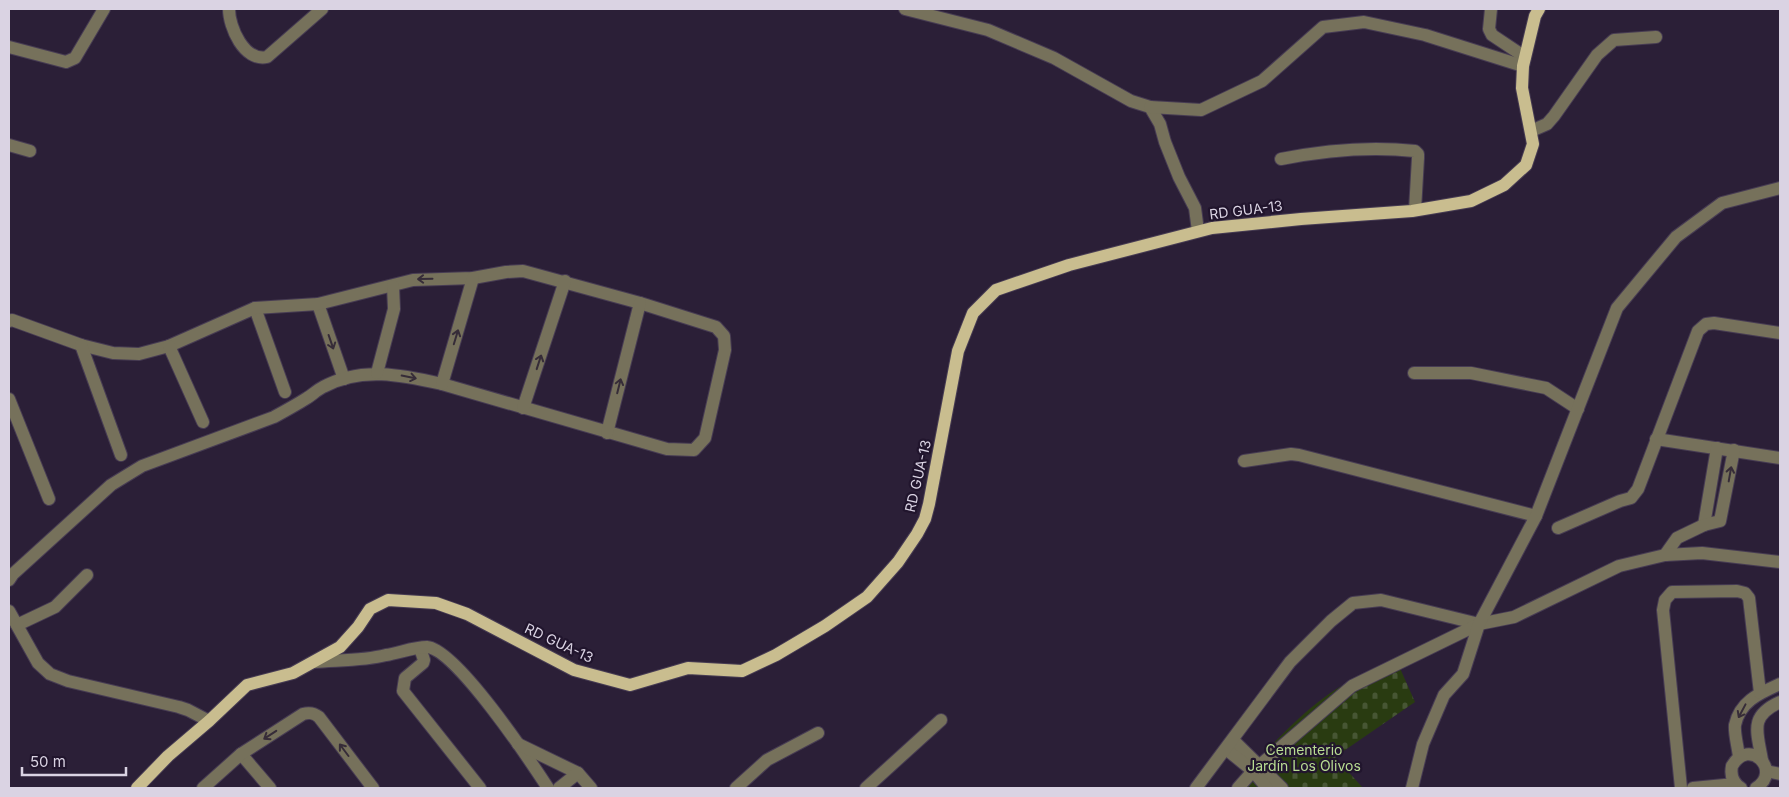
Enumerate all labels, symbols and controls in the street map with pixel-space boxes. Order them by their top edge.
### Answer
street label: RD GUA-13 [1208,197,1284,222]
one-way arrow [417,275,433,284]
one-way arrow [451,330,461,346]
one-way arrow [327,333,336,349]
one-way arrow [535,354,544,370]
one-way arrow [401,372,417,382]
one-way arrow [615,378,624,394]
street label: RD GUA-13 [901,438,934,514]
one-way arrow [1725,467,1735,483]
street label: RD GUA-13 [522,619,596,666]
one-way arrow [1737,703,1747,718]
one-way arrow [264,730,278,740]
park label: Cementerio Jardín Los Olivos [1247,741,1361,774]
scale bar [22,744,126,776]
one-way arrow [338,744,349,757]
text: 50 m [30,752,66,771]

